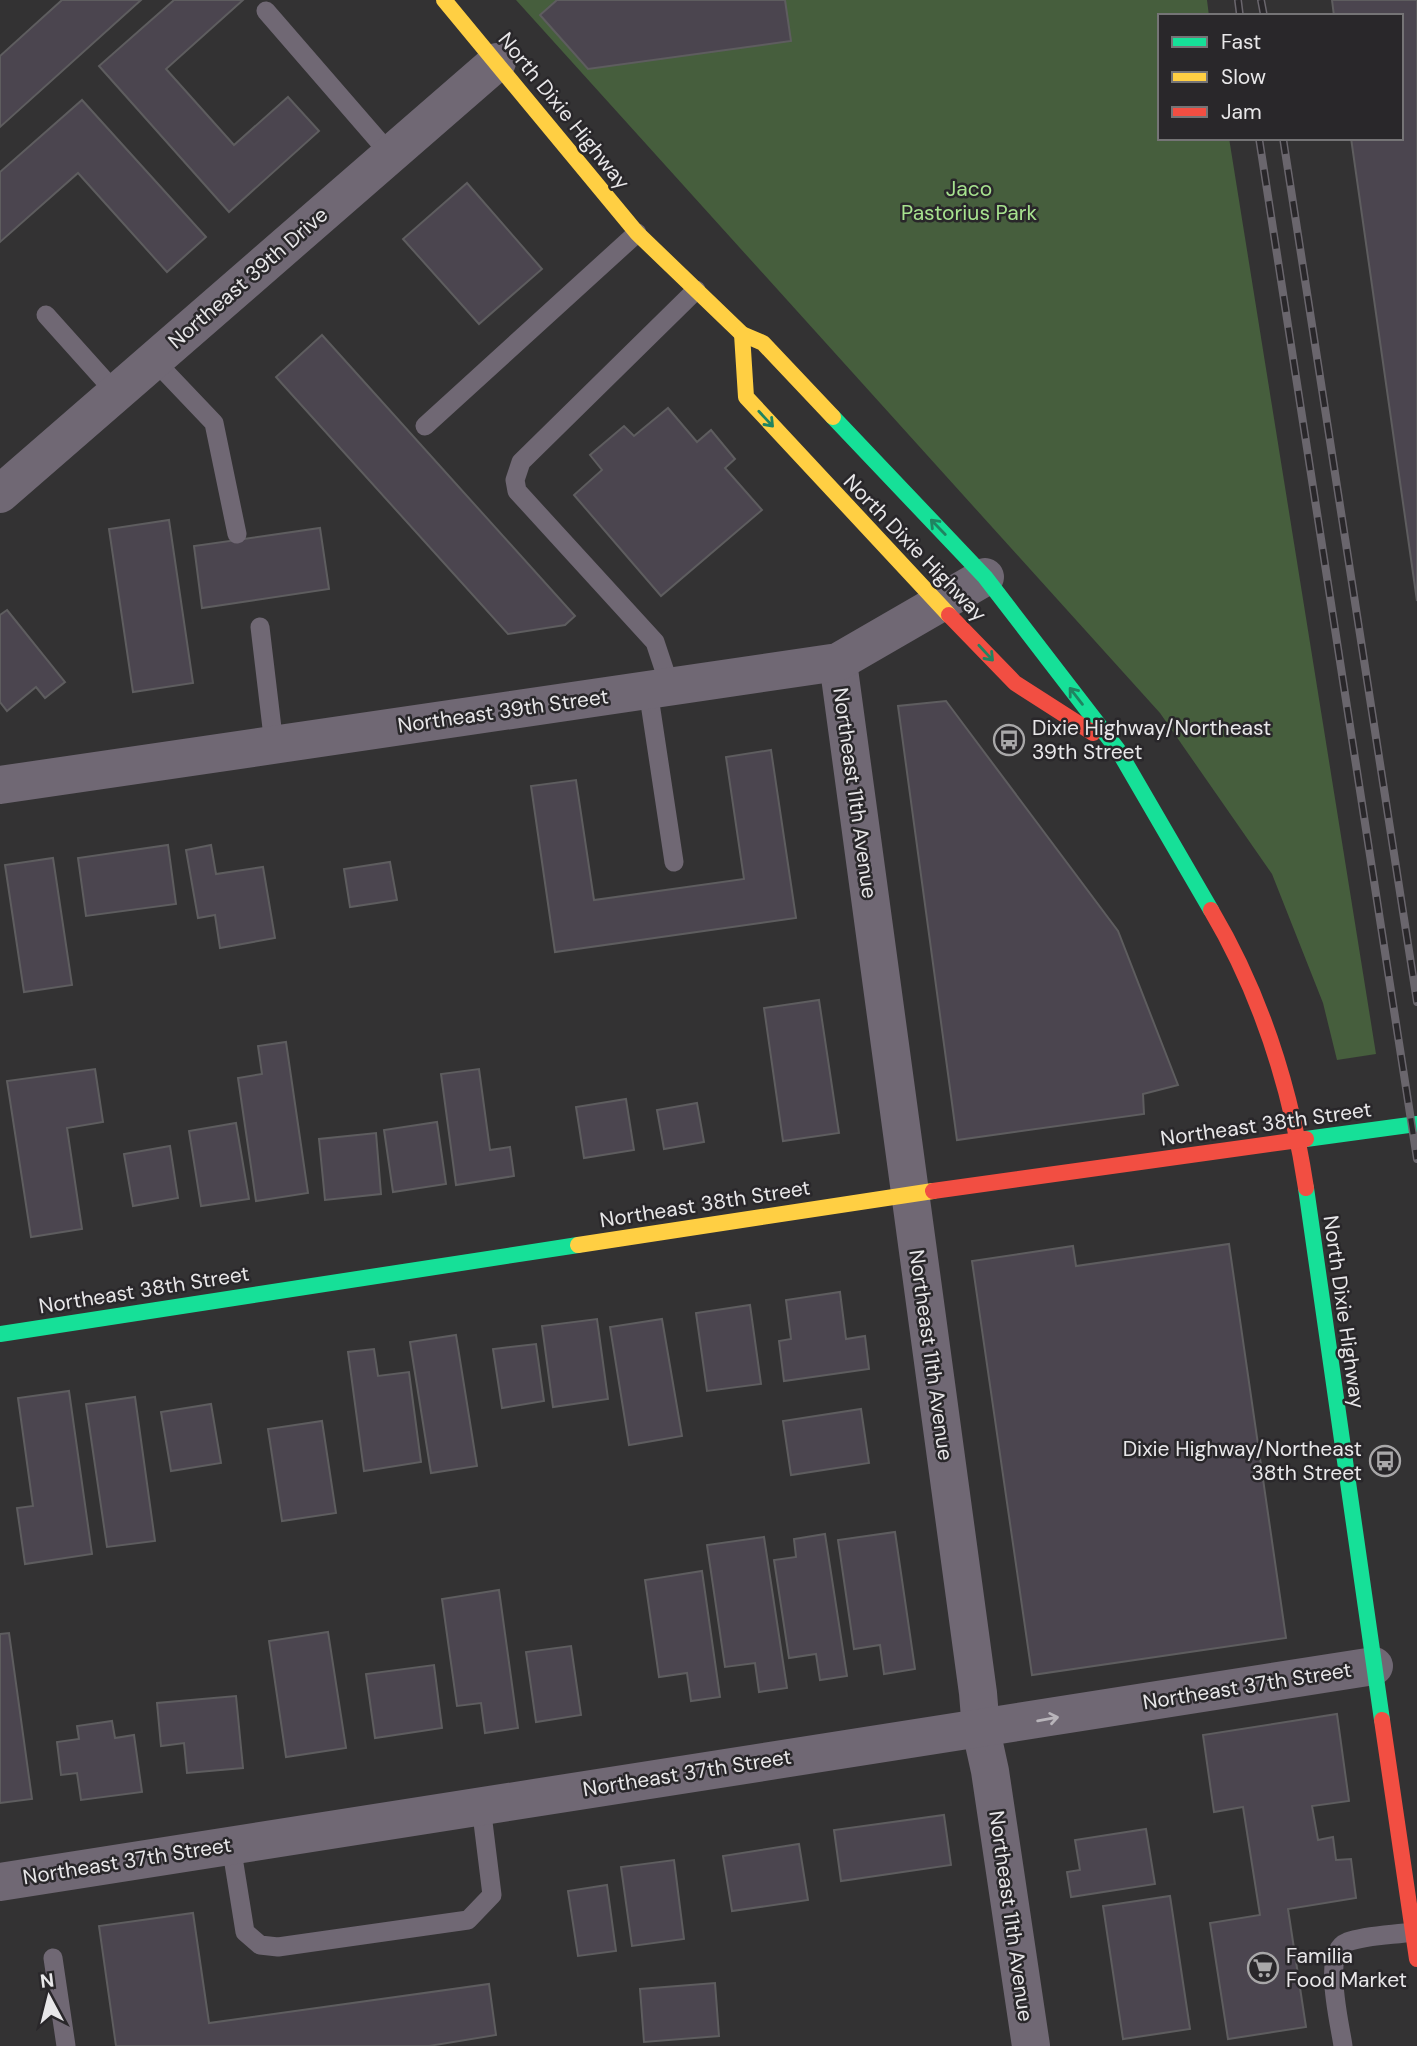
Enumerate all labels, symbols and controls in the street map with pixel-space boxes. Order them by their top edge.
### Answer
legend [1158,14,1403,140]
street label: North Dixie Highway [492,27,636,196]
text: Fast [1221,28,1261,56]
text: Slow [1221,63,1266,91]
text: Jam [1221,98,1262,126]
park label: Jaco Pastorius Park [901,175,1037,227]
street label: Northeast 39th Drive [162,201,334,355]
one-way arrow [758,410,774,428]
street label: North Dixie Highway [837,468,993,628]
one-way arrow [929,519,946,536]
one-way arrow [978,644,995,661]
street label: Northeast 39th Street [396,682,610,740]
street label: Northeast 11th Avenue [826,686,884,900]
one-way arrow [1069,687,1084,705]
place label: Dixie Highway/Northeast 39th Street [1032,714,1271,766]
bus stop icon: Dixie Highway/Northeast 39th Street [992,723,1026,757]
street label: Northeast 38th Street [1159,1095,1373,1153]
street label: Northeast 38th Street [598,1174,812,1234]
street label: North Dixie Highway [1317,1214,1371,1411]
street label: Northeast 11th Avenue [902,1248,960,1462]
street label: Northeast 38th Street [37,1260,251,1320]
place label: Dixie Highway/Northeast 38th Street [1123,1435,1362,1487]
bus stop icon: Dixie Highway/Northeast 38th Street [1368,1444,1402,1478]
street label: Northeast 37th Street [1141,1656,1353,1716]
one-way arrow [1036,1712,1059,1725]
street label: Northeast 37th Street [581,1743,793,1803]
street label: Northeast 11th Avenue [982,1809,1040,2023]
street label: Northeast 37th Street [21,1831,233,1891]
place label: Familia Food Market [1286,1942,1407,1994]
supermarket icon: Familia Food Market [1246,1951,1280,1985]
north arrow [14,1962,84,2032]
text: N [39,1967,55,1994]

